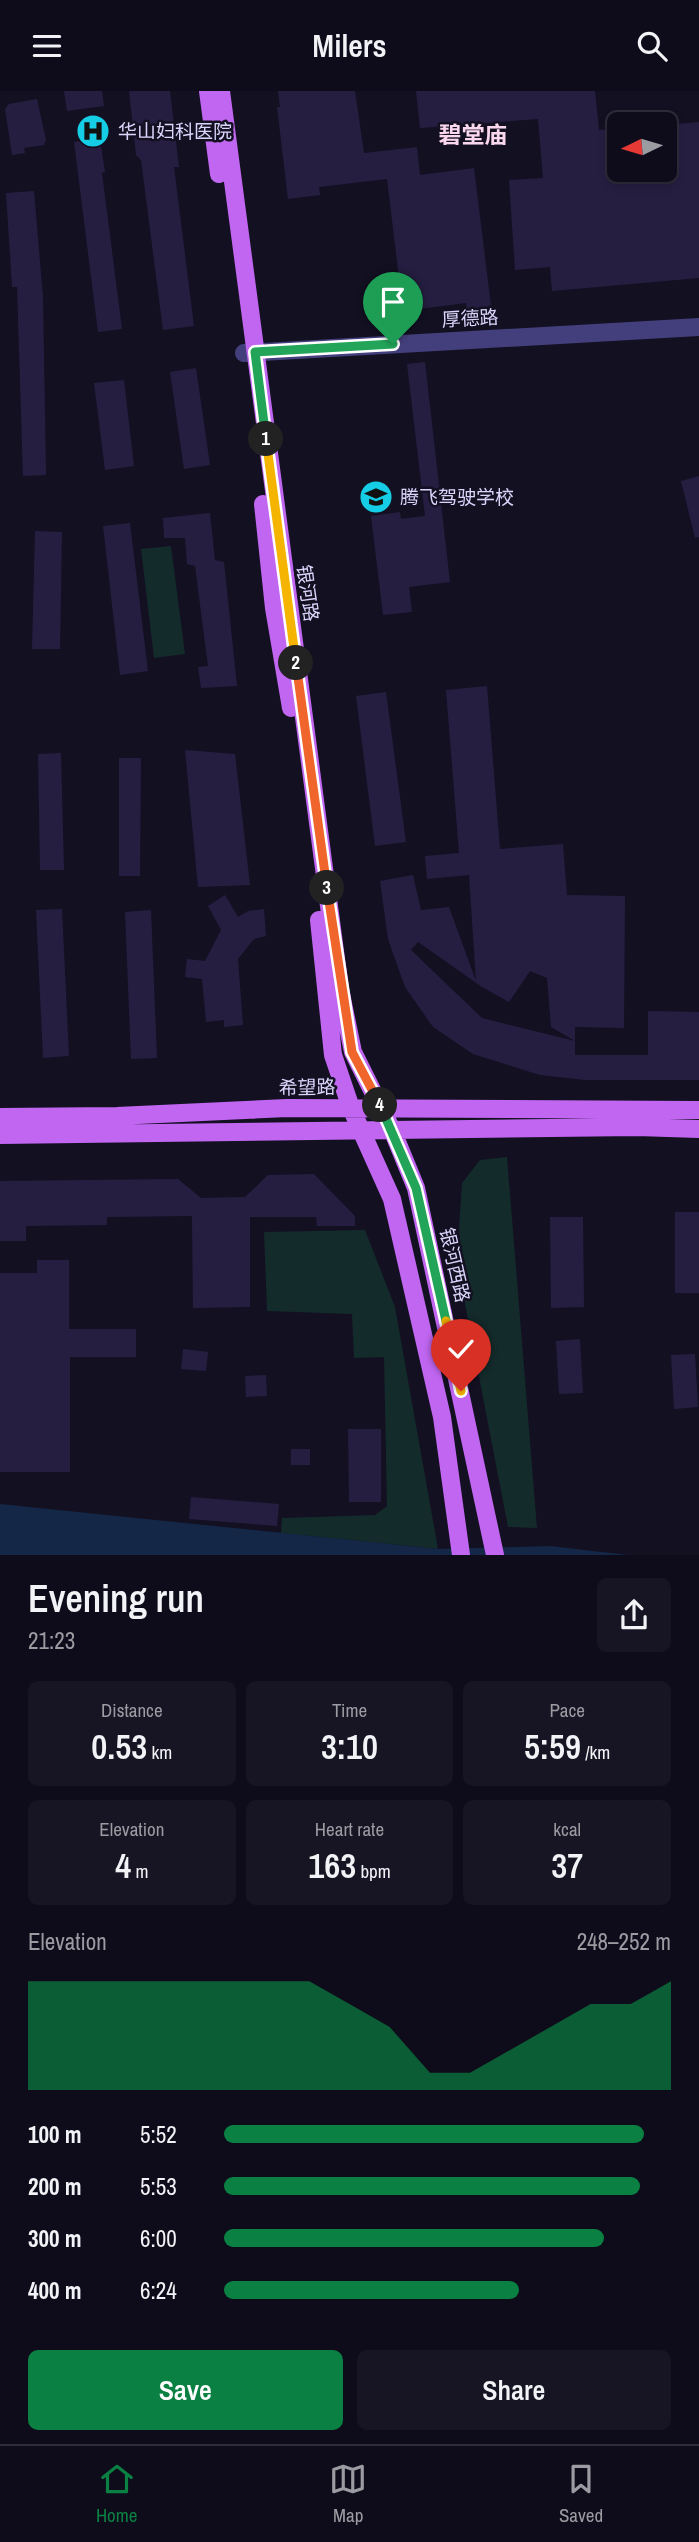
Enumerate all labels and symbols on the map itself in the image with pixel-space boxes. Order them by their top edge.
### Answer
hospital icon: 华山妇科医院 [74,112,112,150]
north arrow [607,112,677,182]
place label: 华山妇科医院 [118,118,232,144]
district label: 碧堂庙 [439,119,508,150]
pin [363,272,423,344]
street label: 厚德路 [441,304,499,332]
pin: 1 [248,421,284,457]
school or university icon: 腾飞驾驶学校 [357,478,395,516]
place label: 腾飞驾驶学校 [400,484,514,510]
street label: 银河路 [291,563,325,623]
pin: 2 [278,645,314,681]
pin: 3 [310,871,344,905]
street label: 希望路 [278,1074,336,1100]
pin: 4 [362,1087,398,1123]
street label: 银河西路 [434,1225,476,1305]
pin [431,1319,491,1391]

